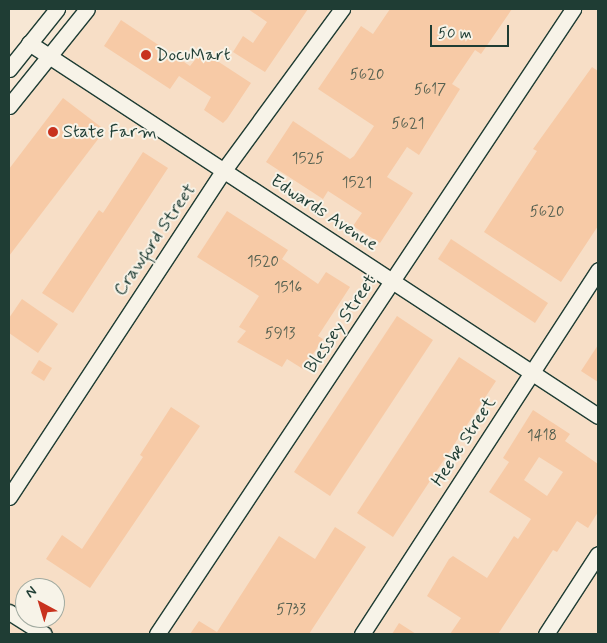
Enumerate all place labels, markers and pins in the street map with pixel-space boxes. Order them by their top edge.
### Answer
place label: DocuMart [156,44,230,66]
marker: DocuMart [140,49,152,61]
place label: State Farm [63,121,154,143]
marker: State Farm [47,126,59,138]

